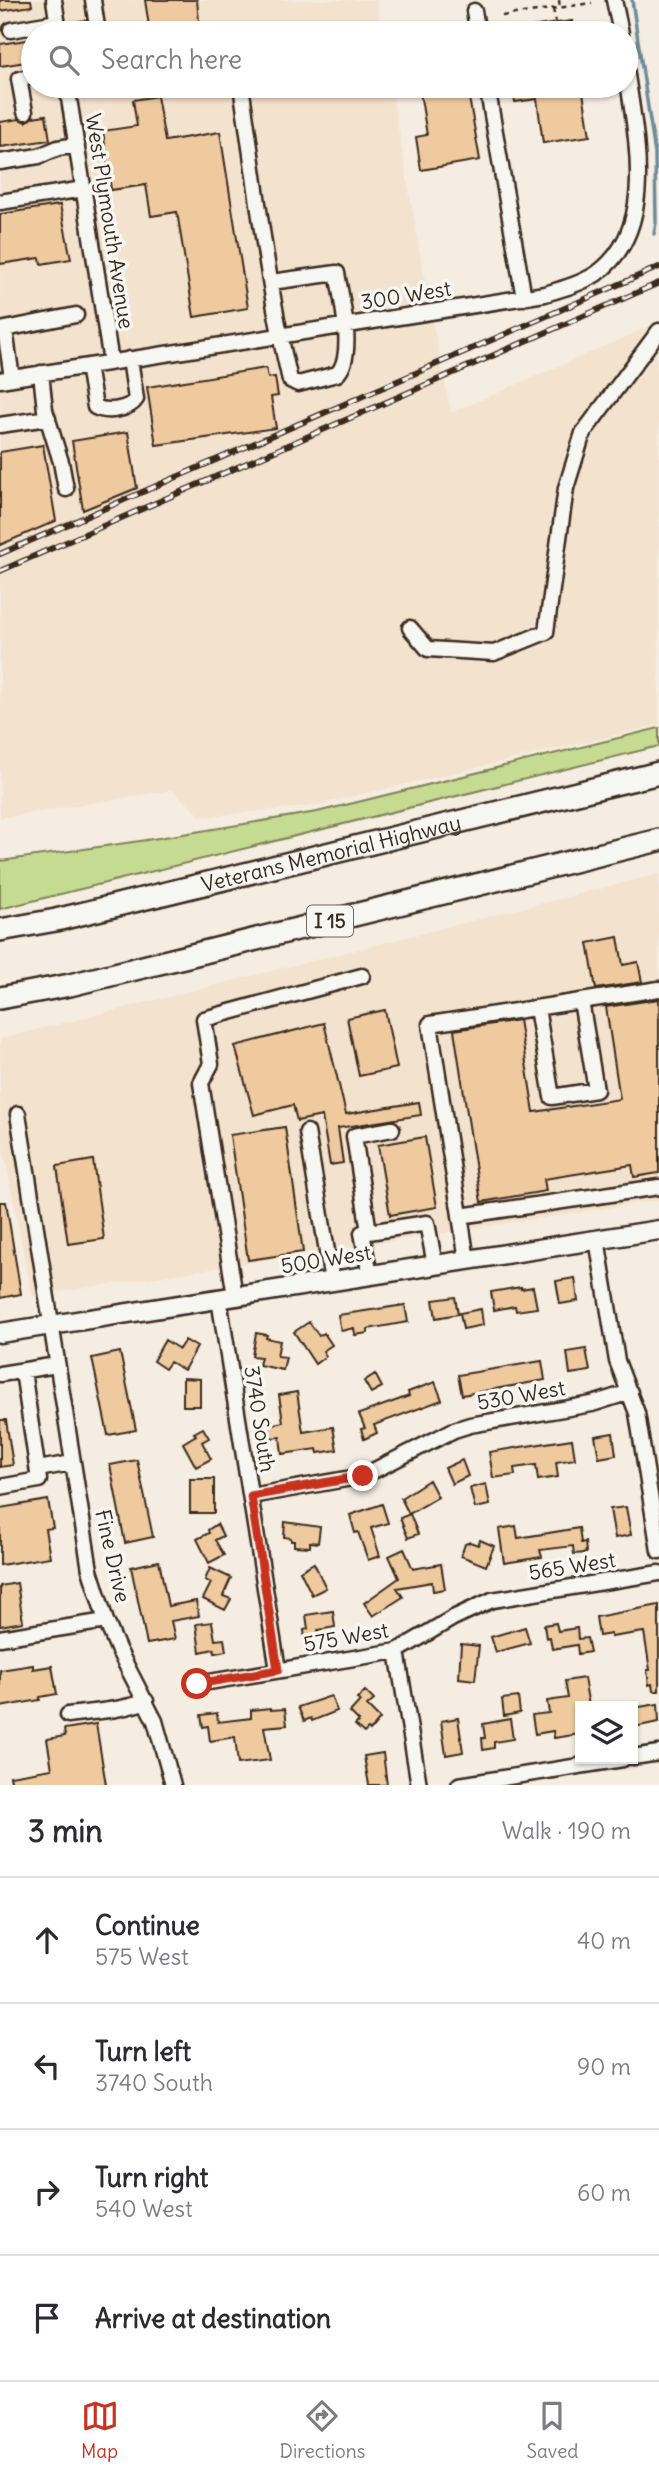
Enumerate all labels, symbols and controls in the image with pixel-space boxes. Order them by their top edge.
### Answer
search box [21,21,638,98]
icon: search [45,41,83,79]
text: Search here [101,43,242,76]
street label: West Plymouth Avenue [80,111,140,331]
street label: 300 West [359,275,453,315]
street label: Veterans Memorial Highway [199,808,464,898]
road number: I 15 [307,906,353,937]
street label: 500 West [279,1239,373,1279]
street label: 3740 South [238,1364,282,1474]
street label: 530 West [475,1374,567,1416]
route end [347,1460,378,1491]
street label: Fine Drive [89,1507,137,1605]
street label: 565 West [527,1546,617,1586]
street label: 575 West [301,1616,391,1658]
route start [181,1668,212,1699]
map controls [575,1701,638,1764]
button: layers [575,1701,638,1764]
text: 3 min [28,1812,103,1850]
text: Walk · 190 m [502,1816,631,1845]
text: Continue [95,1909,200,1942]
icon: ahead [28,1921,66,1959]
text: 40 m [577,1926,631,1955]
text: 575 West [95,1942,189,1971]
text: Turn left [95,2035,191,2068]
icon: left [28,2047,66,2085]
text: 90 m [577,2052,631,2081]
text: 3740 South [95,2068,213,2097]
text: Turn right [95,2161,208,2194]
icon: right [28,2173,66,2211]
text: 60 m [577,2178,631,2207]
text: 540 West [95,2194,193,2223]
icon: arrive [28,2299,66,2337]
text: Arrive at destination [95,2302,331,2335]
tab: Map [81,2397,119,2463]
tab: Directions [280,2397,365,2463]
tab: Saved [526,2397,578,2463]

